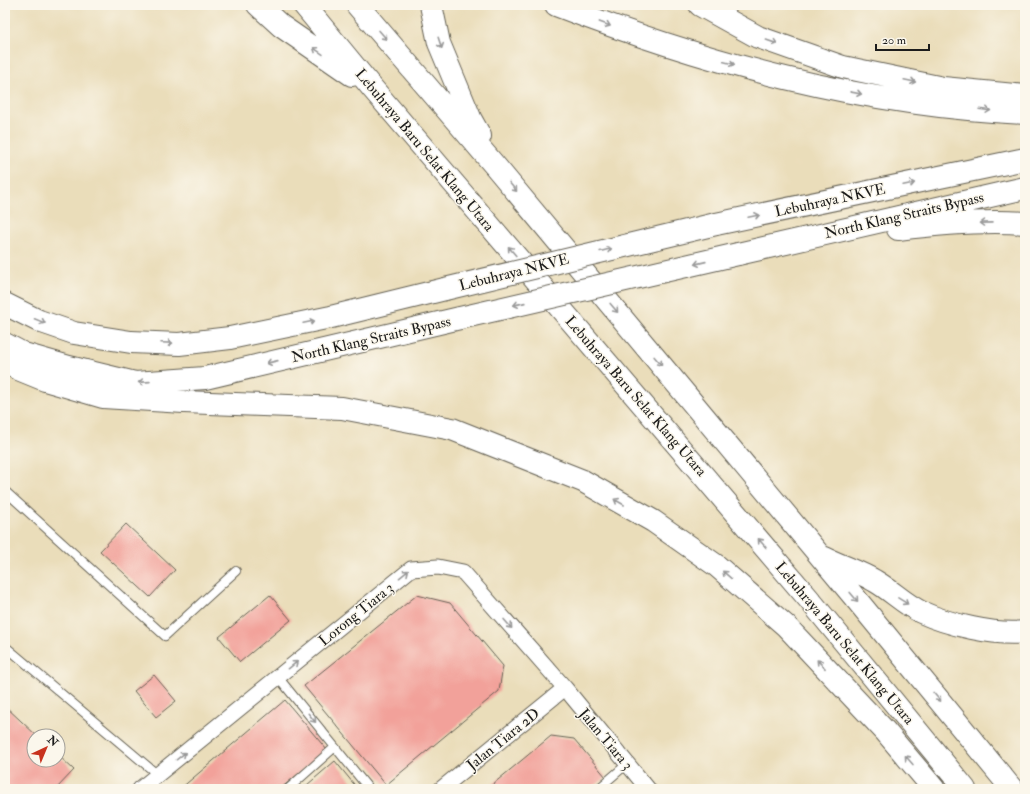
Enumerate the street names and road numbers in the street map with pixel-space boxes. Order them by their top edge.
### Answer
street label: Lebuhraya Baru Selat Klang Utara [351,65,499,236]
street label: Lebuhraya NKVE [773,179,887,221]
street label: North Klang Straits Bypass [823,188,986,244]
street label: Lebuhraya NKVE [457,250,571,295]
street label: North Klang Straits Bypass [290,312,453,368]
street label: Lebuhraya Baru Selat Klang Utara [561,312,711,481]
street label: Lebuhraya Baru Selat Klang Utara [771,558,919,729]
street label: Lorong Tiara 3 [315,578,398,650]
street label: Jalan Tiara 2D [462,704,544,776]
street label: Jalan Tiara 3 [573,704,637,775]

